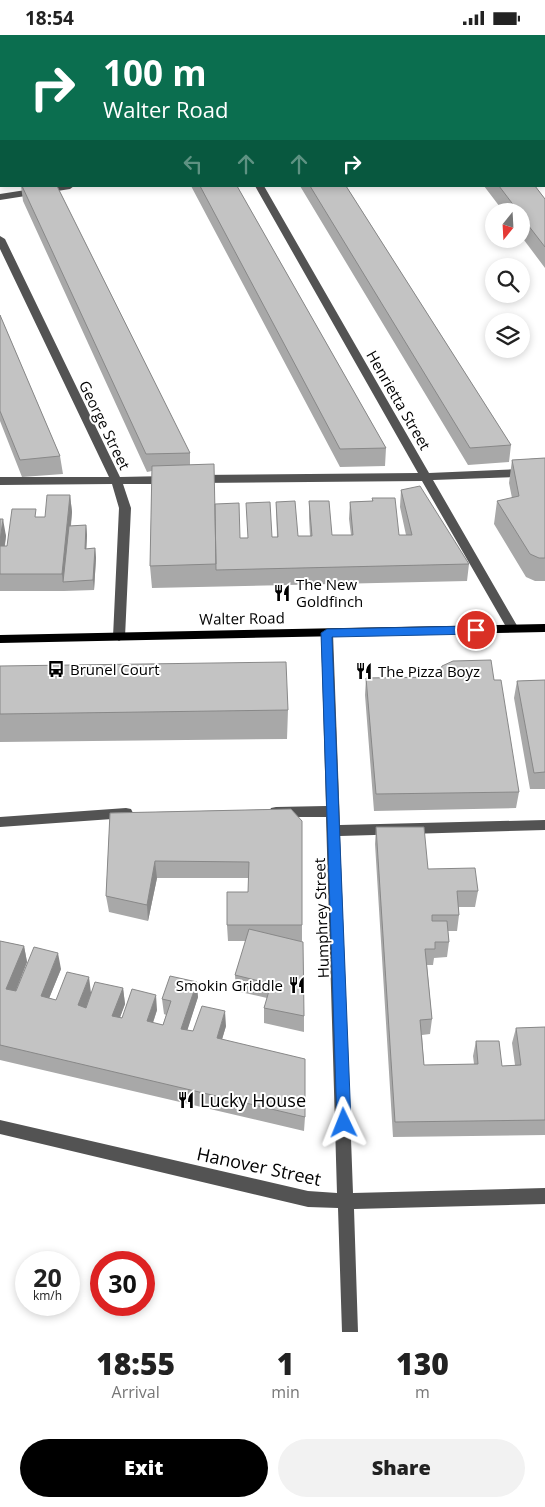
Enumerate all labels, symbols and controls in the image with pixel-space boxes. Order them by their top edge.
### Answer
text: 18:54 [25,5,74,31]
text: 100 m [103,49,207,96]
icon: right [20,55,85,120]
text: Walter Road [103,94,229,124]
icon: left [179,150,207,178]
icon: ahead [232,150,260,178]
icon: ahead [285,150,313,178]
icon: right [338,150,366,178]
north arrow [485,203,530,247]
map controls [485,203,530,358]
button: search [485,258,530,303]
button: layers [485,313,530,358]
street label: Henrietta Street [362,347,436,453]
street label: George Street [75,377,135,473]
place label: The New Goldfinch [296,574,363,611]
restaurant icon: The New Goldfinch [272,583,292,603]
street label: Walter Road [199,607,285,629]
pin [455,609,497,651]
icon: arrive [462,616,490,644]
bus stop icon: Brunel Court [46,659,66,679]
place label: Brunel Court [70,659,159,679]
restaurant icon: The Pizza Boyz [354,661,374,681]
place label: The Pizza Boyz [378,661,480,681]
street label: Humphrey Street [309,857,333,979]
place label: Smokin Griddle [176,975,283,995]
restaurant icon: Smokin Griddle [287,975,307,995]
place label: Lucky House [200,1088,306,1112]
restaurant icon: Lucky House [176,1090,196,1110]
position arrow [317,1096,369,1148]
street label: Hanover Street [195,1141,323,1191]
speed limit sign: 30 [90,1251,155,1316]
text: 20 [33,1260,62,1294]
text: km/h [33,1287,62,1304]
text: 18:55 [96,1343,175,1384]
text: 1 [277,1343,294,1384]
text: 130 [396,1343,449,1384]
text: Arrival [112,1381,160,1403]
text: min [271,1381,300,1403]
text: m [415,1381,430,1403]
button: Exit [20,1439,268,1497]
button: Share [278,1439,525,1497]

